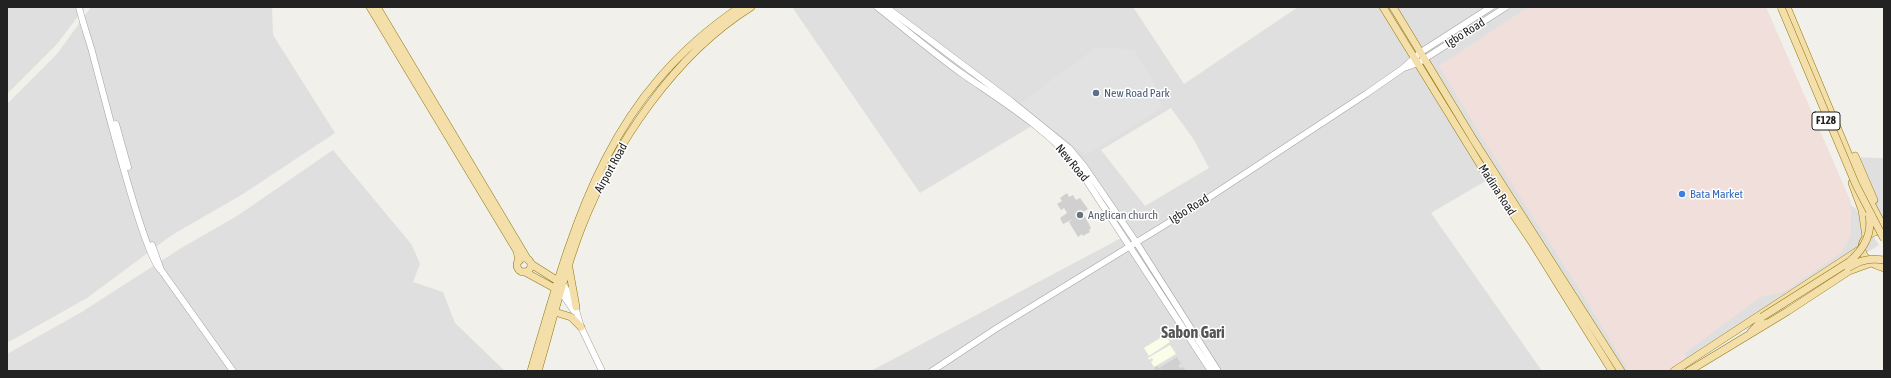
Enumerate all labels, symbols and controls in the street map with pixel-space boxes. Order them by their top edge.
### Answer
street label: Igbo Road [1442,15,1488,51]
place label: New Road Park [1104,86,1170,100]
marker: New Road Park [1091,88,1101,98]
road number: F128 [1812,112,1840,130]
street label: Airport Road [591,140,631,196]
street label: New Road [1052,141,1092,185]
street label: Madina Road [1475,162,1519,218]
place label: Bata Market [1690,187,1743,201]
marker: Bata Market [1677,189,1687,199]
street label: Igbo Road [1166,191,1212,227]
place label: Anglican church [1088,208,1158,222]
marker: Anglican church [1075,210,1085,220]
district label: Sabon Gari [1161,323,1225,343]

